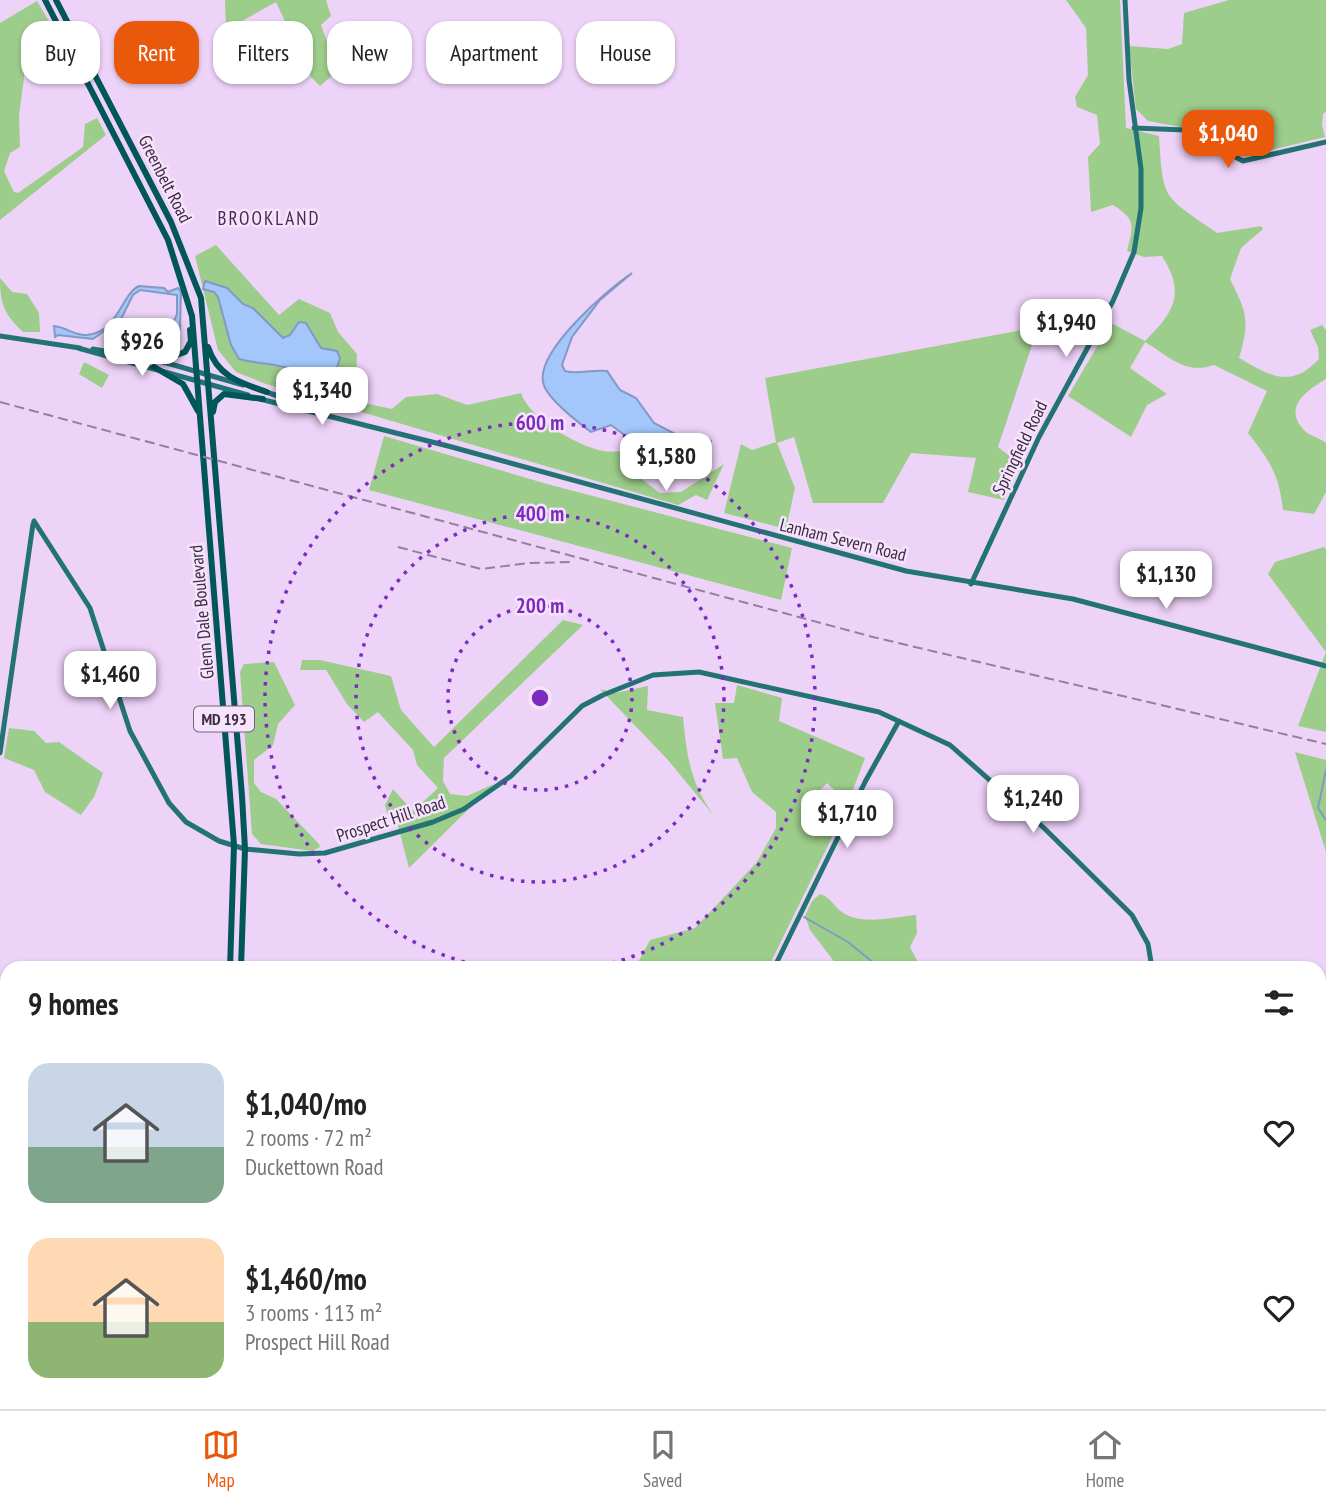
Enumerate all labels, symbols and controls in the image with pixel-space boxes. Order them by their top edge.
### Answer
chip: Buy [21,21,100,84]
chip: Rent [114,21,199,84]
chip: Filters [213,21,313,84]
chip: New [327,21,412,84]
chip: Apartment [426,21,562,84]
chip: House [576,21,675,84]
pin: $1,040 [1171,110,1285,170]
text: $1,040 [1198,118,1258,147]
street label: Greenbelt Road [134,131,197,226]
district label: BROOKLAND [218,206,320,230]
pin: $1,940 [1009,300,1123,359]
text: $1,940 [1036,307,1096,336]
pin: $926 [101,318,183,378]
text: $926 [120,326,164,355]
pin: $1,340 [265,368,379,427]
text: $1,340 [292,375,352,404]
street label: Springfield Road [987,397,1052,499]
text: 600 m [516,409,564,436]
pin: $1,580 [609,434,723,493]
text: $1,580 [636,441,696,470]
text: 400 m [516,500,564,527]
street label: Lanham Severn Road [777,513,909,566]
street label: Glenn Dale Boulevard [184,544,219,680]
pin: $1,130 [1109,552,1223,611]
text: $1,130 [1136,559,1196,588]
text: 200 m [516,592,564,619]
pin: $1,460 [53,652,167,711]
text: $1,460 [80,659,140,688]
centre of rings [528,686,552,710]
road number: MD 193 [194,706,254,732]
pin: $1,240 [976,776,1090,835]
text: $1,240 [1003,783,1063,812]
street label: Prospect Hill Road [333,790,448,847]
pin: $1,710 [790,790,904,850]
text: $1,710 [817,798,877,827]
text: 9 homes [28,984,119,1023]
icon: filters [1260,984,1298,1022]
text: $1,040/mo [245,1084,367,1123]
icon: home [84,1091,168,1175]
icon: heart [1260,1114,1298,1152]
text: 2 rooms · 72 m² [245,1123,372,1152]
text: Duckettown Road [245,1152,383,1181]
text: $1,460/mo [245,1259,367,1298]
icon: home [84,1266,168,1350]
icon: heart [1260,1289,1298,1327]
text: 3 rooms · 113 m² [245,1298,382,1327]
text: Prospect Hill Road [245,1327,390,1356]
tab: Map [202,1426,240,1492]
tab: Saved [643,1426,682,1492]
tab: Home [1086,1426,1124,1492]

